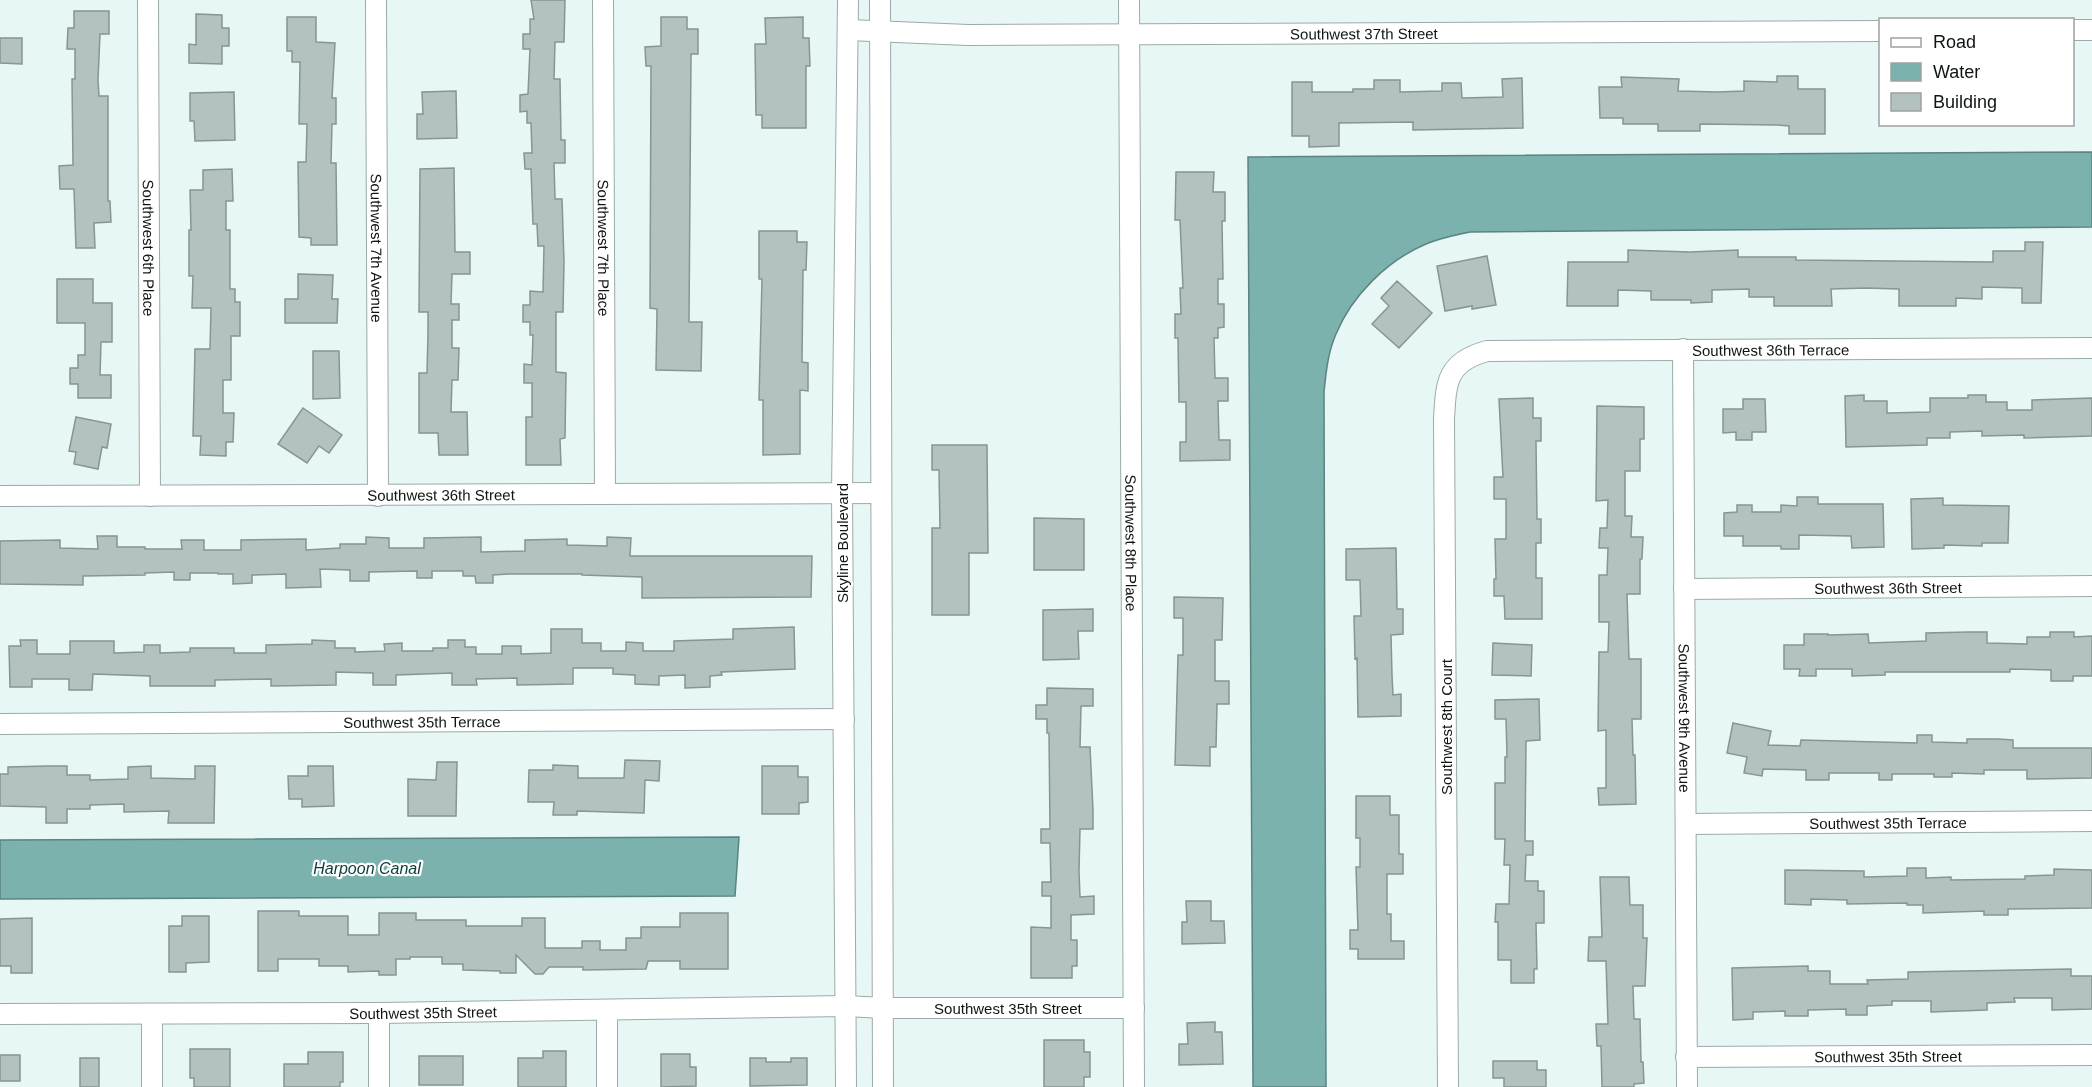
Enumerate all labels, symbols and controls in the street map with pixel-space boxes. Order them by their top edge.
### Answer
legend [1879,18,2074,126]
street label: Southwest 37th Street [1290,24,1439,42]
text: Road [1933,32,1976,52]
text: Water [1933,62,1980,82]
text: Building [1933,92,1997,112]
street label: Southwest 7th Avenue [368,173,386,323]
street label: Southwest 6th Place [140,180,158,316]
street label: Southwest 7th Place [595,180,613,316]
street label: Southwest 36th Terrace [1692,341,1849,358]
street label: Southwest 8th Place [1123,475,1140,611]
street label: Skyline Boulevard [834,483,851,603]
street label: Southwest 36th Street [367,486,516,503]
street label: Southwest 36th Street [1814,578,1963,597]
street label: Southwest 9th Avenue [1676,643,1694,793]
street label: Southwest 8th Court [1438,658,1455,795]
street label: Southwest 35th Terrace [343,713,501,730]
street label: Southwest 35th Terrace [1809,813,1967,832]
water label: Harpoon Canal [313,860,421,877]
street label: Southwest 35th Street [934,1000,1083,1017]
street label: Southwest 35th Street [349,1003,498,1022]
street label: Southwest 35th Street [1814,1047,1963,1065]

